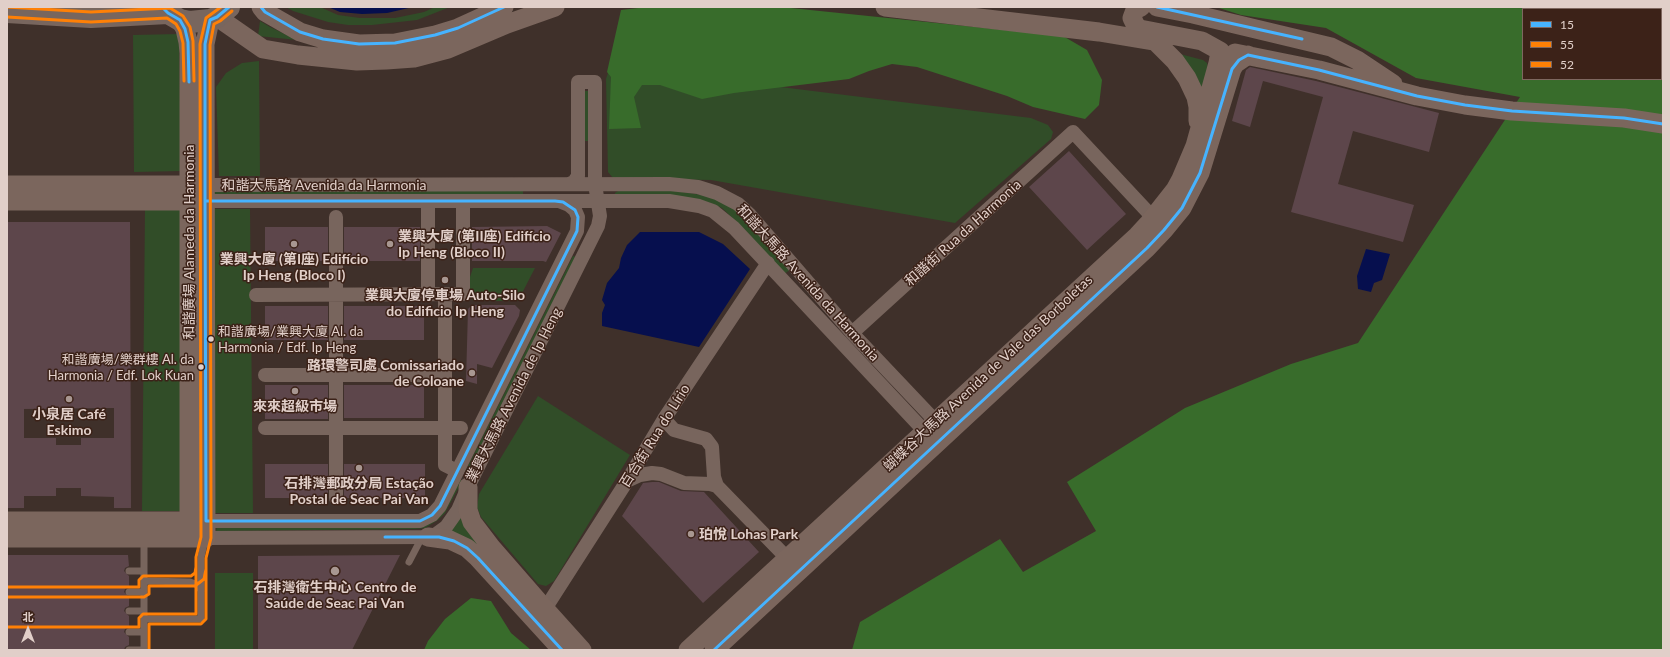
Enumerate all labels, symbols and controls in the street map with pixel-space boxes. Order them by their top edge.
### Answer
legend [1522,8,1662,80]
text: 15 [1560,17,1574,32]
text: 55 [1560,37,1574,52]
text: 52 [1560,57,1574,72]
street label: 和諧廣場 Alameda da Harmonia [181,144,197,340]
street label: 和諧街 Rua da Harmonia [901,176,1025,290]
street label: 和諧大馬路 Avenida da Harmonia [222,177,426,193]
street label: 和諧大馬路 Avenida da Harmonia [733,201,883,365]
place label: 業興大廈 (第II座) Edifício Ip Heng (Bloco II) [398,228,551,260]
marker: 業興大廈 (第I座) Edifício Ip Heng (Bloco I) [289,239,299,249]
marker: 業興大廈 (第II座) Edifício Ip Heng (Bloco II) [385,239,395,249]
place label: 業興大廈 (第I座) Edifício Ip Heng (Bloco I) [220,251,368,284]
street label: 蝴蝶谷大馬路 Avenida de Vale das Borboletas [880,271,1096,475]
marker: 業興大廈停車場 Auto-Silo do Edificio Ip Heng [440,275,450,285]
place label: 業興大廈停車場 Auto-Silo do Edificio Ip Heng [365,287,525,320]
street label: 業興大馬路 Avenida de Ip Heng [463,305,565,485]
place label: 和諧廣場/業興大廈 Al. da Harmonia / Edf. Ip Heng [218,324,363,355]
marker: 和諧廣場/業興大廈 Al. da Harmonia / Edf. Ip Heng [206,334,216,344]
place label: 和諧廣場/樂群樓 Al. da Harmonia / Edf. Lok Kuan [48,352,194,383]
place label: 路環警司處 Comissariado de Coloane [307,357,464,390]
marker: 和諧廣場/樂群樓 Al. da Harmonia / Edf. Lok Kuan [196,362,206,372]
marker: 路環警司處 Comissariado de Coloane [467,368,477,378]
street label: 百合街 Rua do Lírio [616,381,694,491]
marker: 來來超級市場 [290,386,300,396]
marker: 小泉居 Café Eskimo [64,394,74,404]
place label: 來來超級市場 [253,398,337,414]
place label: 小泉居 Café Eskimo [32,406,106,438]
marker: 石排灣郵政分局 Estação Postal de Seac Pai Van [354,463,364,473]
place label: 石排灣郵政分局 Estação Postal de Seac Pai Van [284,475,434,508]
place label: 珀悅 Lohas Park [699,526,798,542]
marker: 珀悅 Lohas Park [686,529,696,539]
marker: 石排灣衛生中心 Centro de Saúde de Seac Pai Van [329,565,341,577]
place label: 石排灣衛生中心 Centro de Saúde de Seac Pai Van [254,579,416,612]
north arrow [8,609,48,649]
text: 北 [23,610,34,623]

